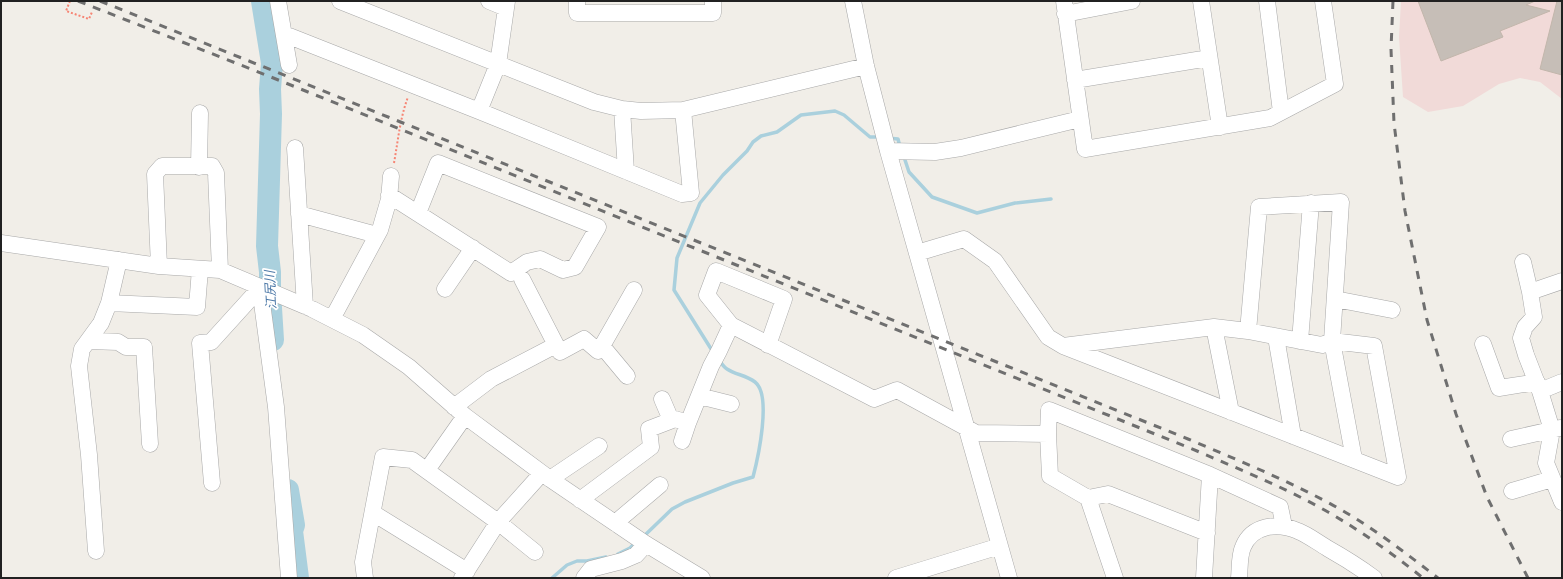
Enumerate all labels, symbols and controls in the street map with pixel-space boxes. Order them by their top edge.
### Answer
water label: 江尻川 [262,268,279,310]

